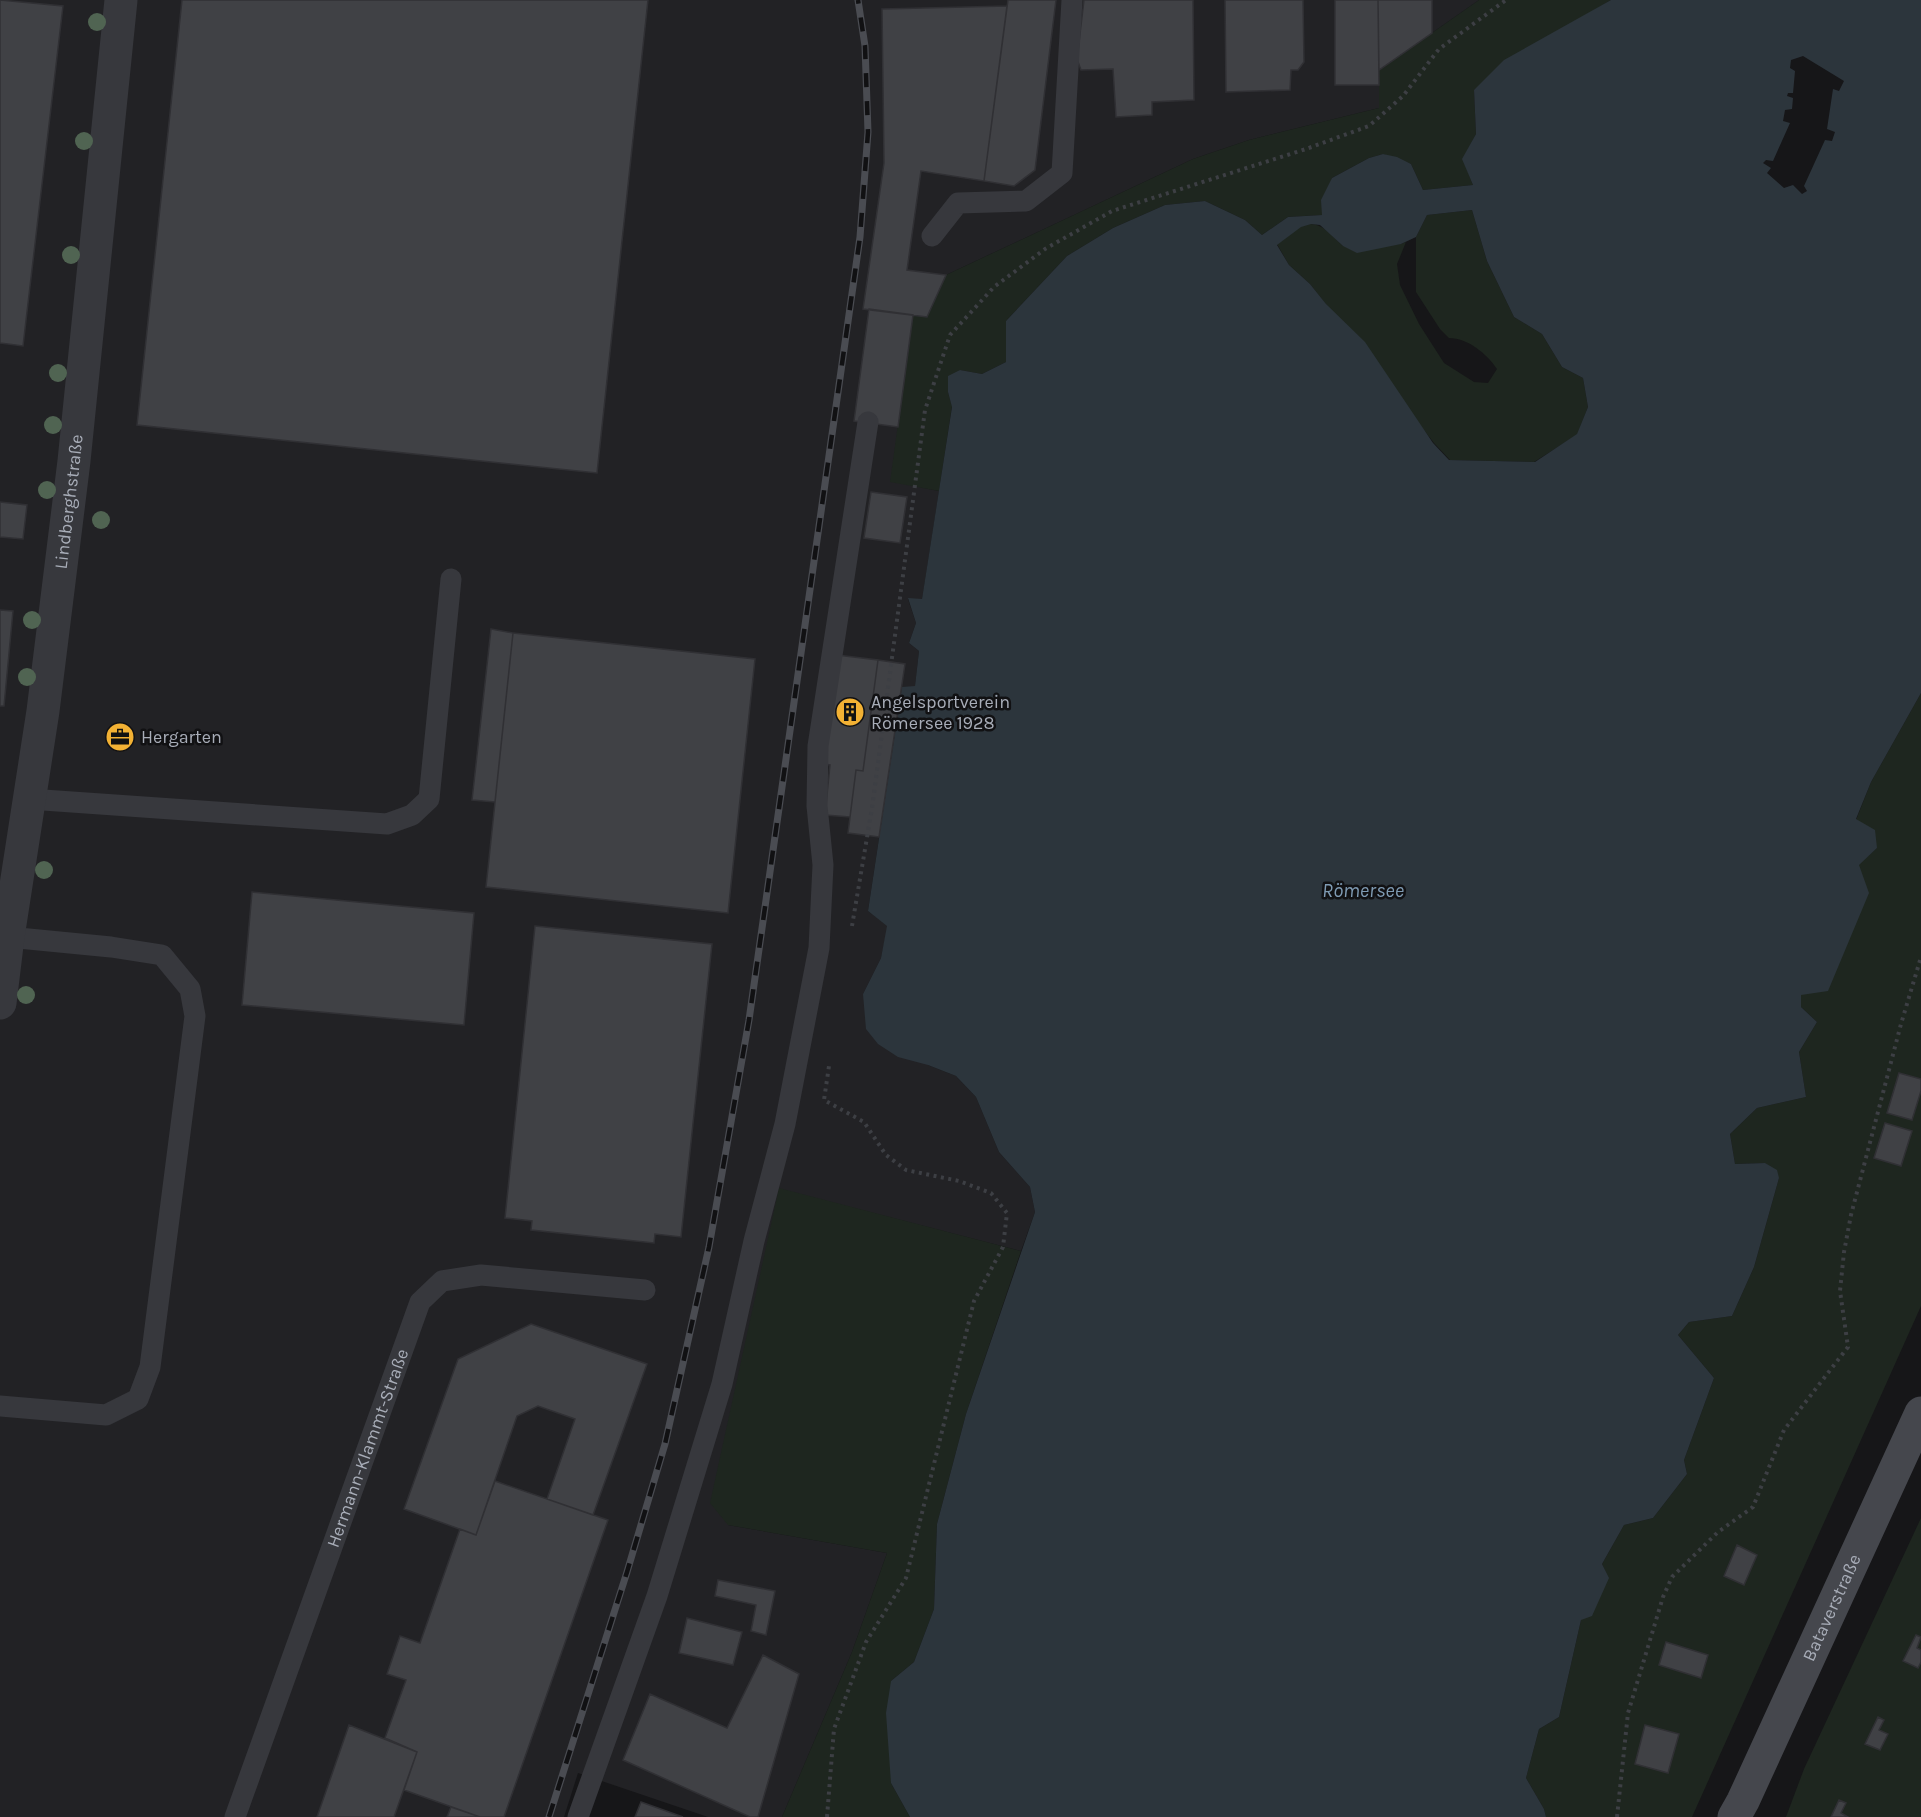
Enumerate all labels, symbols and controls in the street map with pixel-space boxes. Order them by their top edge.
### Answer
street label: Lindberghstraße [50,433,88,570]
place label: Angelsportverein Römersee 1928 [871,691,1010,734]
building icon: Angelsportverein Römersee 1928 [834,696,866,728]
office icon: Hergarten [104,721,136,753]
place label: Hergarten [141,726,222,748]
water label: Römersee [1322,879,1404,902]
street label: Hermann-Klammt-Straße [322,1346,413,1550]
street label: Bataverstraße [1798,1551,1866,1665]

